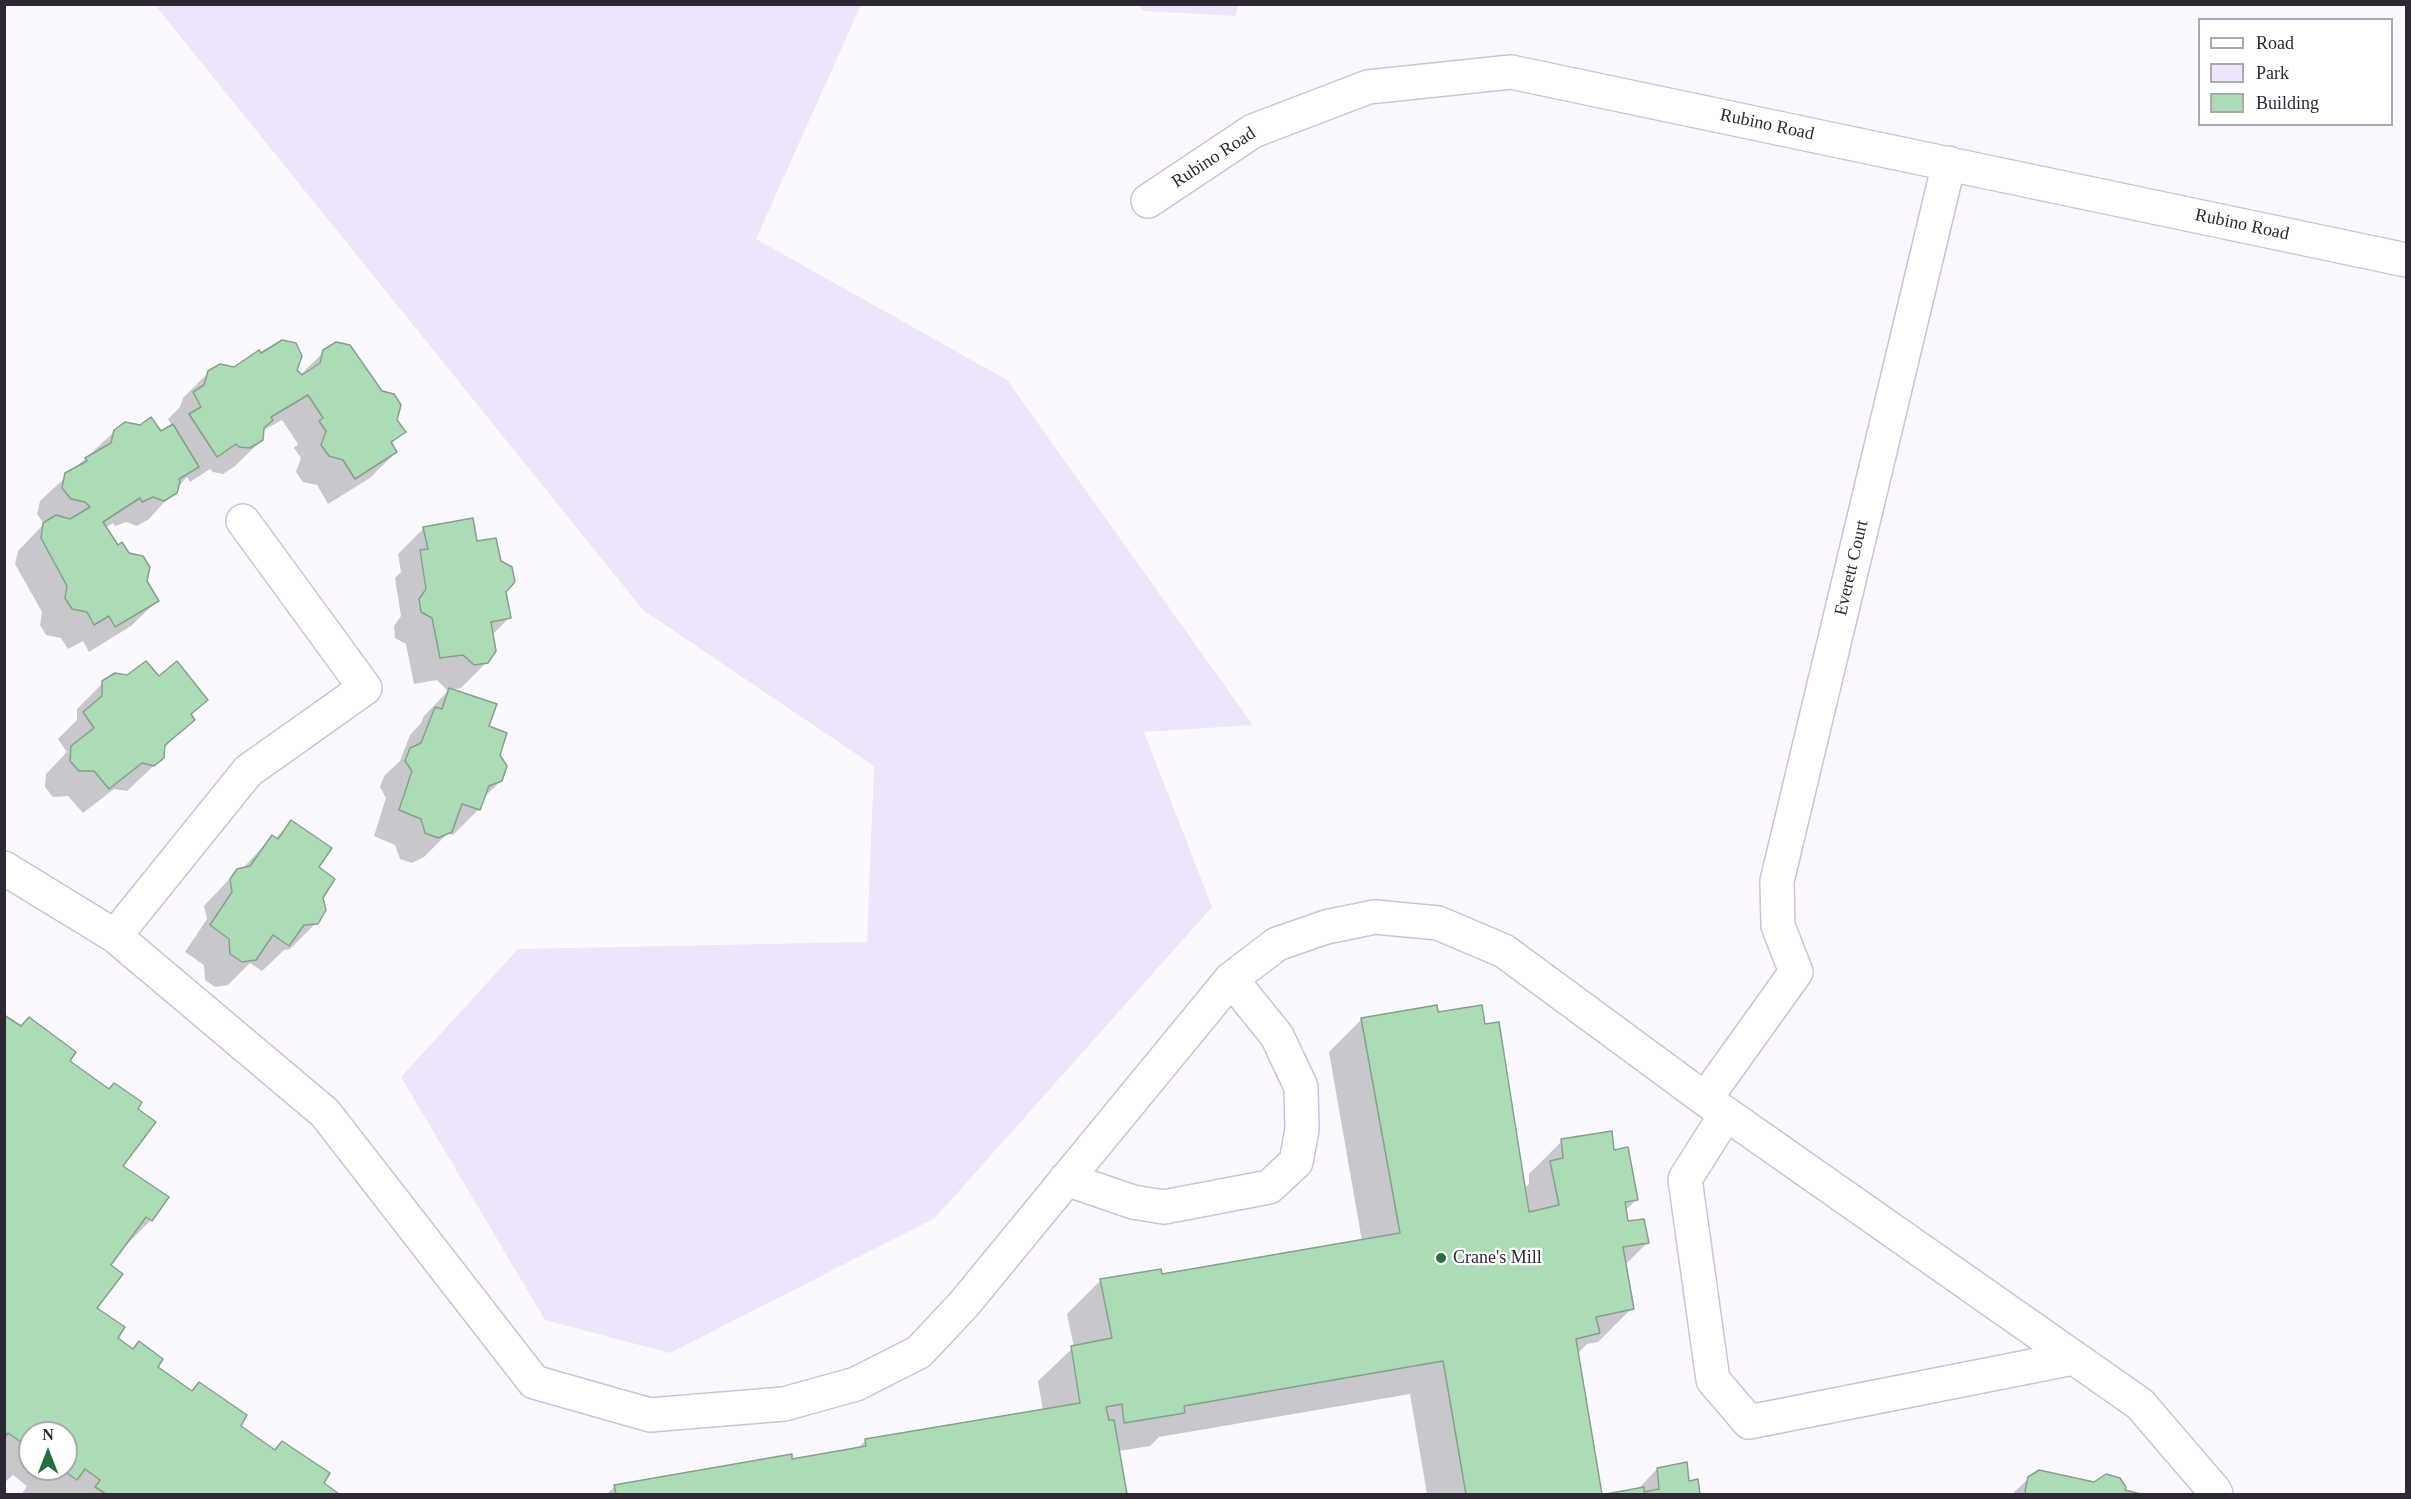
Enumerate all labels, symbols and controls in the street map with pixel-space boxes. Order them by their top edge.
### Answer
legend [2198,18,2393,126]
text: Road [2256,33,2294,53]
text: Park [2256,63,2289,83]
text: Building [2256,93,2319,113]
street label: Rubino Road [1718,105,1816,145]
street label: Rubino Road [1168,123,1260,193]
street label: Rubino Road [2193,205,2291,245]
street label: Everett Court [1831,518,1873,618]
place label: Crane's Mill [1453,1247,1542,1269]
marker: Crane's Mill [1434,1251,1448,1265]
north arrow [18,1421,78,1481]
text: N [42,1426,54,1443]

